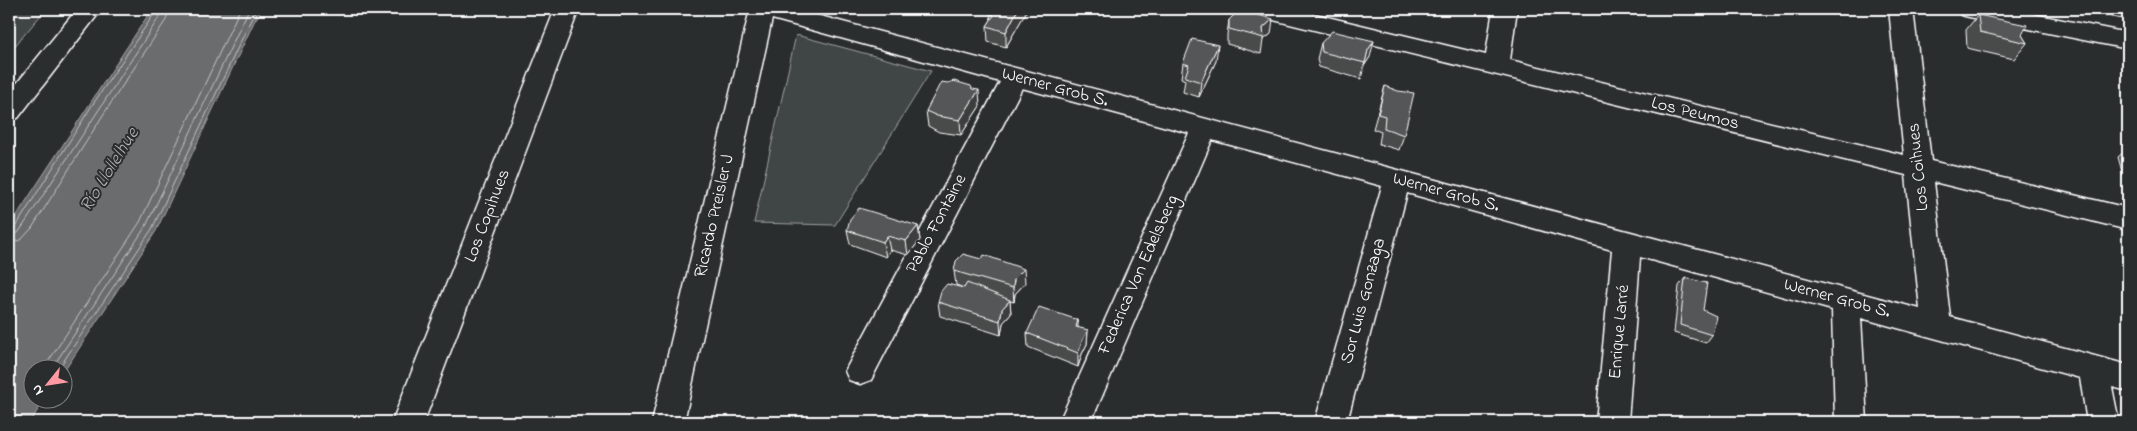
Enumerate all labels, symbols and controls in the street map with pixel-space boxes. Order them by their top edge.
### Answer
street label: Werner Grob S. [999,61,1112,115]
street label: Los Peumos [1648,91,1742,137]
water label: Río Llollelhue [74,122,147,217]
street label: Los Coihues [1901,122,1937,212]
street label: Ricardo Preisler J [688,152,742,280]
street label: Los Copihues [458,166,518,266]
street label: Werner Grob S. [1390,166,1503,220]
street label: Pablo Fontaine [900,169,975,278]
street label: Federica Von Edelsberg [1092,191,1187,360]
street label: Sor Luis Gonzaga [1335,235,1394,367]
street label: Werner Grob S. [1781,272,1894,326]
street label: Enrique Larré [1603,283,1637,380]
north arrow [22,358,72,408]
text: N [27,380,49,399]

